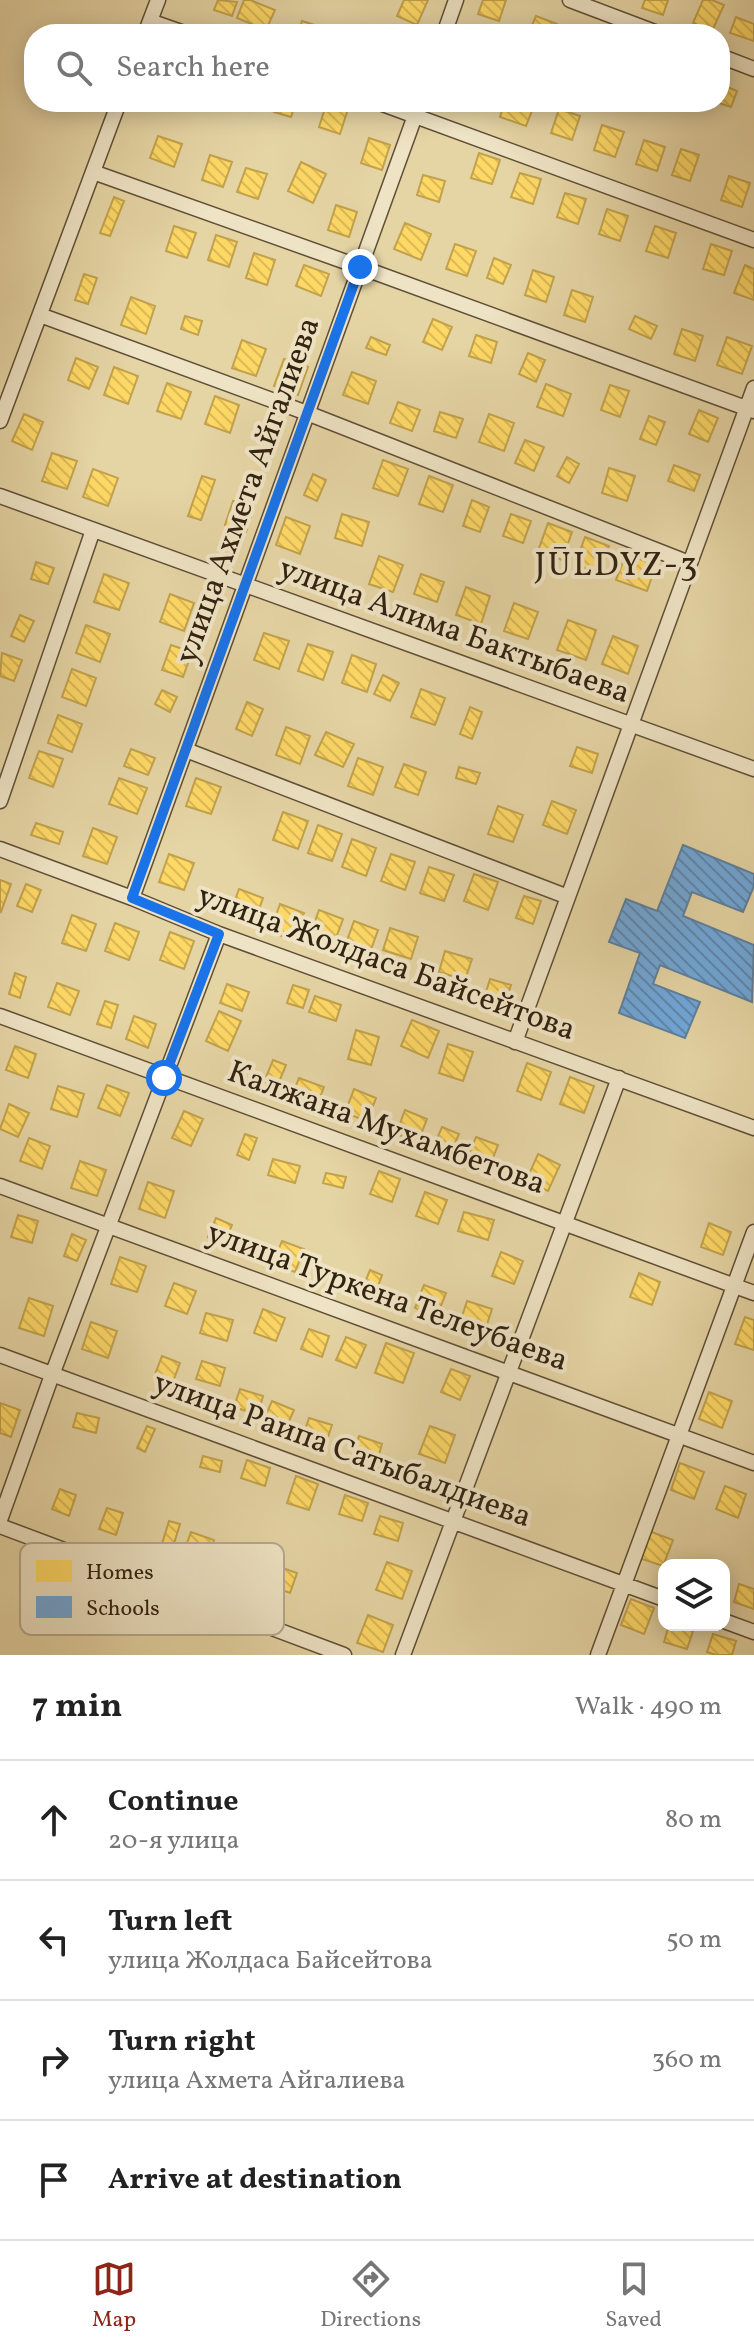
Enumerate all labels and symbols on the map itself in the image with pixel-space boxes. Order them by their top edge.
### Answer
route end [342,249,378,285]
street label: улица Ахмета Айгалиева [166,311,332,671]
district label: JŪLDYZ-3 [535,543,699,590]
street label: улица Алима Бактыбаева [272,548,636,716]
street label: улица Жолдаса Байсейтова [191,875,581,1053]
street label: Калжана Мухамбетова [221,1051,551,1207]
route start [146,1060,182,1096]
street label: улица Туркена Телеубаева [200,1212,574,1384]
street label: улица Раипа Сатыбалдиева [147,1362,537,1540]
legend [20,1543,284,1635]
text: Homes [86,1558,154,1589]
text: Schools [86,1594,160,1625]

